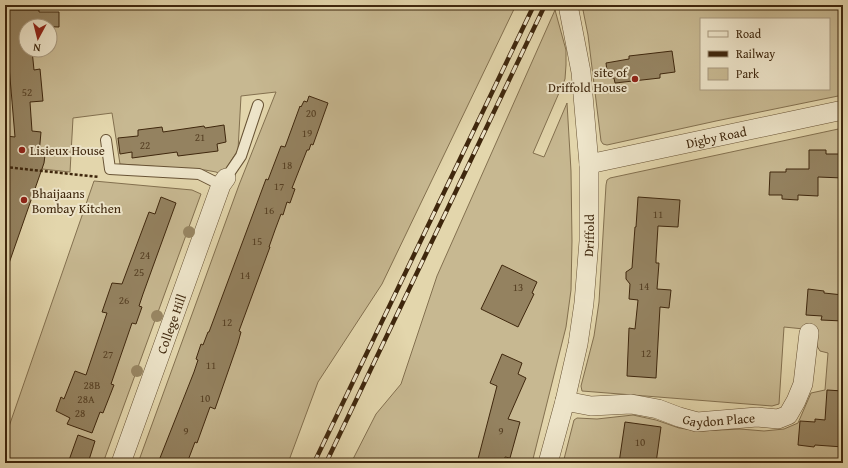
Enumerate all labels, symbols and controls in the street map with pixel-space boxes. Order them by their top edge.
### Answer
north arrow [18,18,58,58]
legend [700,18,830,90]
text: Road [736,25,762,42]
text: N [32,39,41,56]
text: Railway [736,45,775,62]
place label: site of Driffold House [548,63,629,97]
text: Park [736,65,760,82]
marker: site of Driffold House [630,74,640,84]
house number: 52 [22,84,32,100]
house number: 20 [306,105,316,121]
street label: Digby Road [684,122,748,153]
house number: 19 [302,125,312,141]
house number: 21 [195,129,205,145]
house number: 22 [140,137,150,153]
place label: Lisieux House [30,141,105,160]
marker: Lisieux House [17,145,27,155]
house number: 18 [282,157,292,173]
house number: 17 [274,178,284,194]
place label: Bhaijaans Bombay Kitchen [32,184,122,218]
marker: Bhaijaans Bombay Kitchen [19,195,29,205]
house number: 16 [264,202,274,218]
house number: 11 [653,206,663,222]
street label: Driffold [579,214,599,257]
house number: 15 [252,233,262,249]
house number: 24 [140,247,150,263]
house number: 25 [134,264,144,280]
house number: 14 [240,267,250,283]
house number: 14 [639,278,649,294]
house number: 13 [513,279,523,295]
street label: College Hill [152,291,191,356]
house number: 26 [119,292,129,308]
house number: 12 [222,314,232,330]
house number: 12 [641,345,651,361]
house number: 27 [103,346,113,362]
house number: 11 [206,357,216,373]
house number: 28B [84,377,100,393]
house number: 10 [200,390,210,406]
house number: 28A [77,391,95,407]
house number: 28 [75,405,85,421]
street label: Gaydon Place [680,408,756,432]
house number: 9 [183,423,189,439]
house number: 9 [498,423,504,439]
house number: 10 [635,434,645,450]

